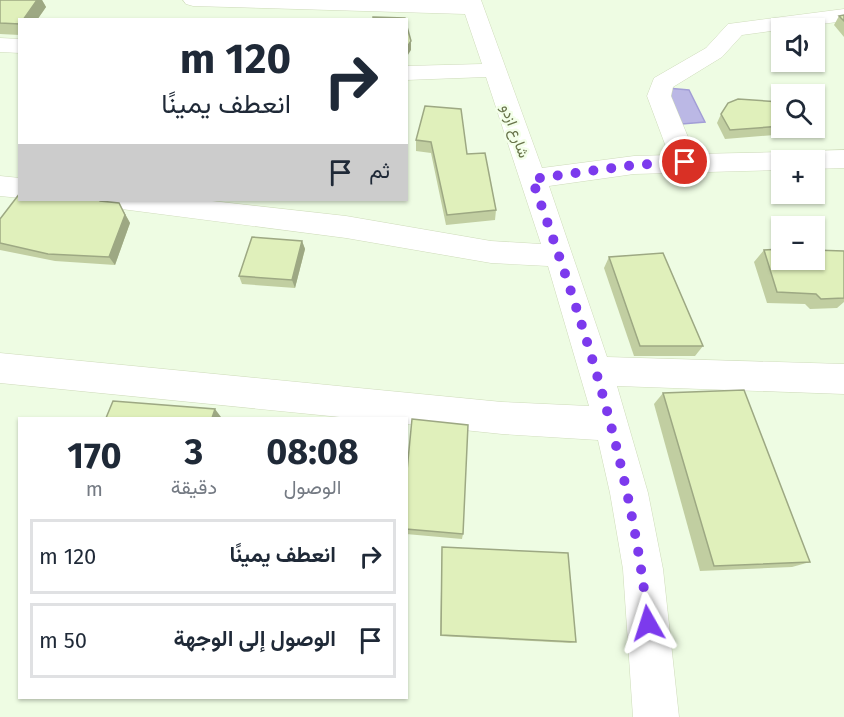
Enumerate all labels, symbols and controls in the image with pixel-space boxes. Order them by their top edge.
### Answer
map controls [771,18,825,270]
button: sound [771,18,825,72]
text: 120 m [180,34,291,84]
icon: right [312,42,390,120]
button: search [771,84,825,138]
text: انعطف يمينًا [161,88,291,120]
street label: شارع ازدو [495,102,533,161]
pin [659,136,710,187]
icon: arrive [668,145,701,178]
button: + [771,150,825,204]
icon: arrive [324,156,357,189]
text: ثم [369,157,390,184]
button: − [771,216,825,270]
text: 3 [184,430,203,474]
text: 08:08 [266,430,359,474]
text: 170 [67,434,121,478]
text: دقيقة [171,475,217,499]
text: الوصول [284,475,341,499]
text: m [86,477,103,501]
icon: right [354,540,387,573]
text: انعطف يمينًا [229,541,336,568]
text: 120 m [39,543,96,570]
position arrow [616,591,680,655]
icon: arrive [354,624,387,657]
text: الوصول إلى الوجهة [173,625,336,652]
text: 50 m [39,627,87,654]

